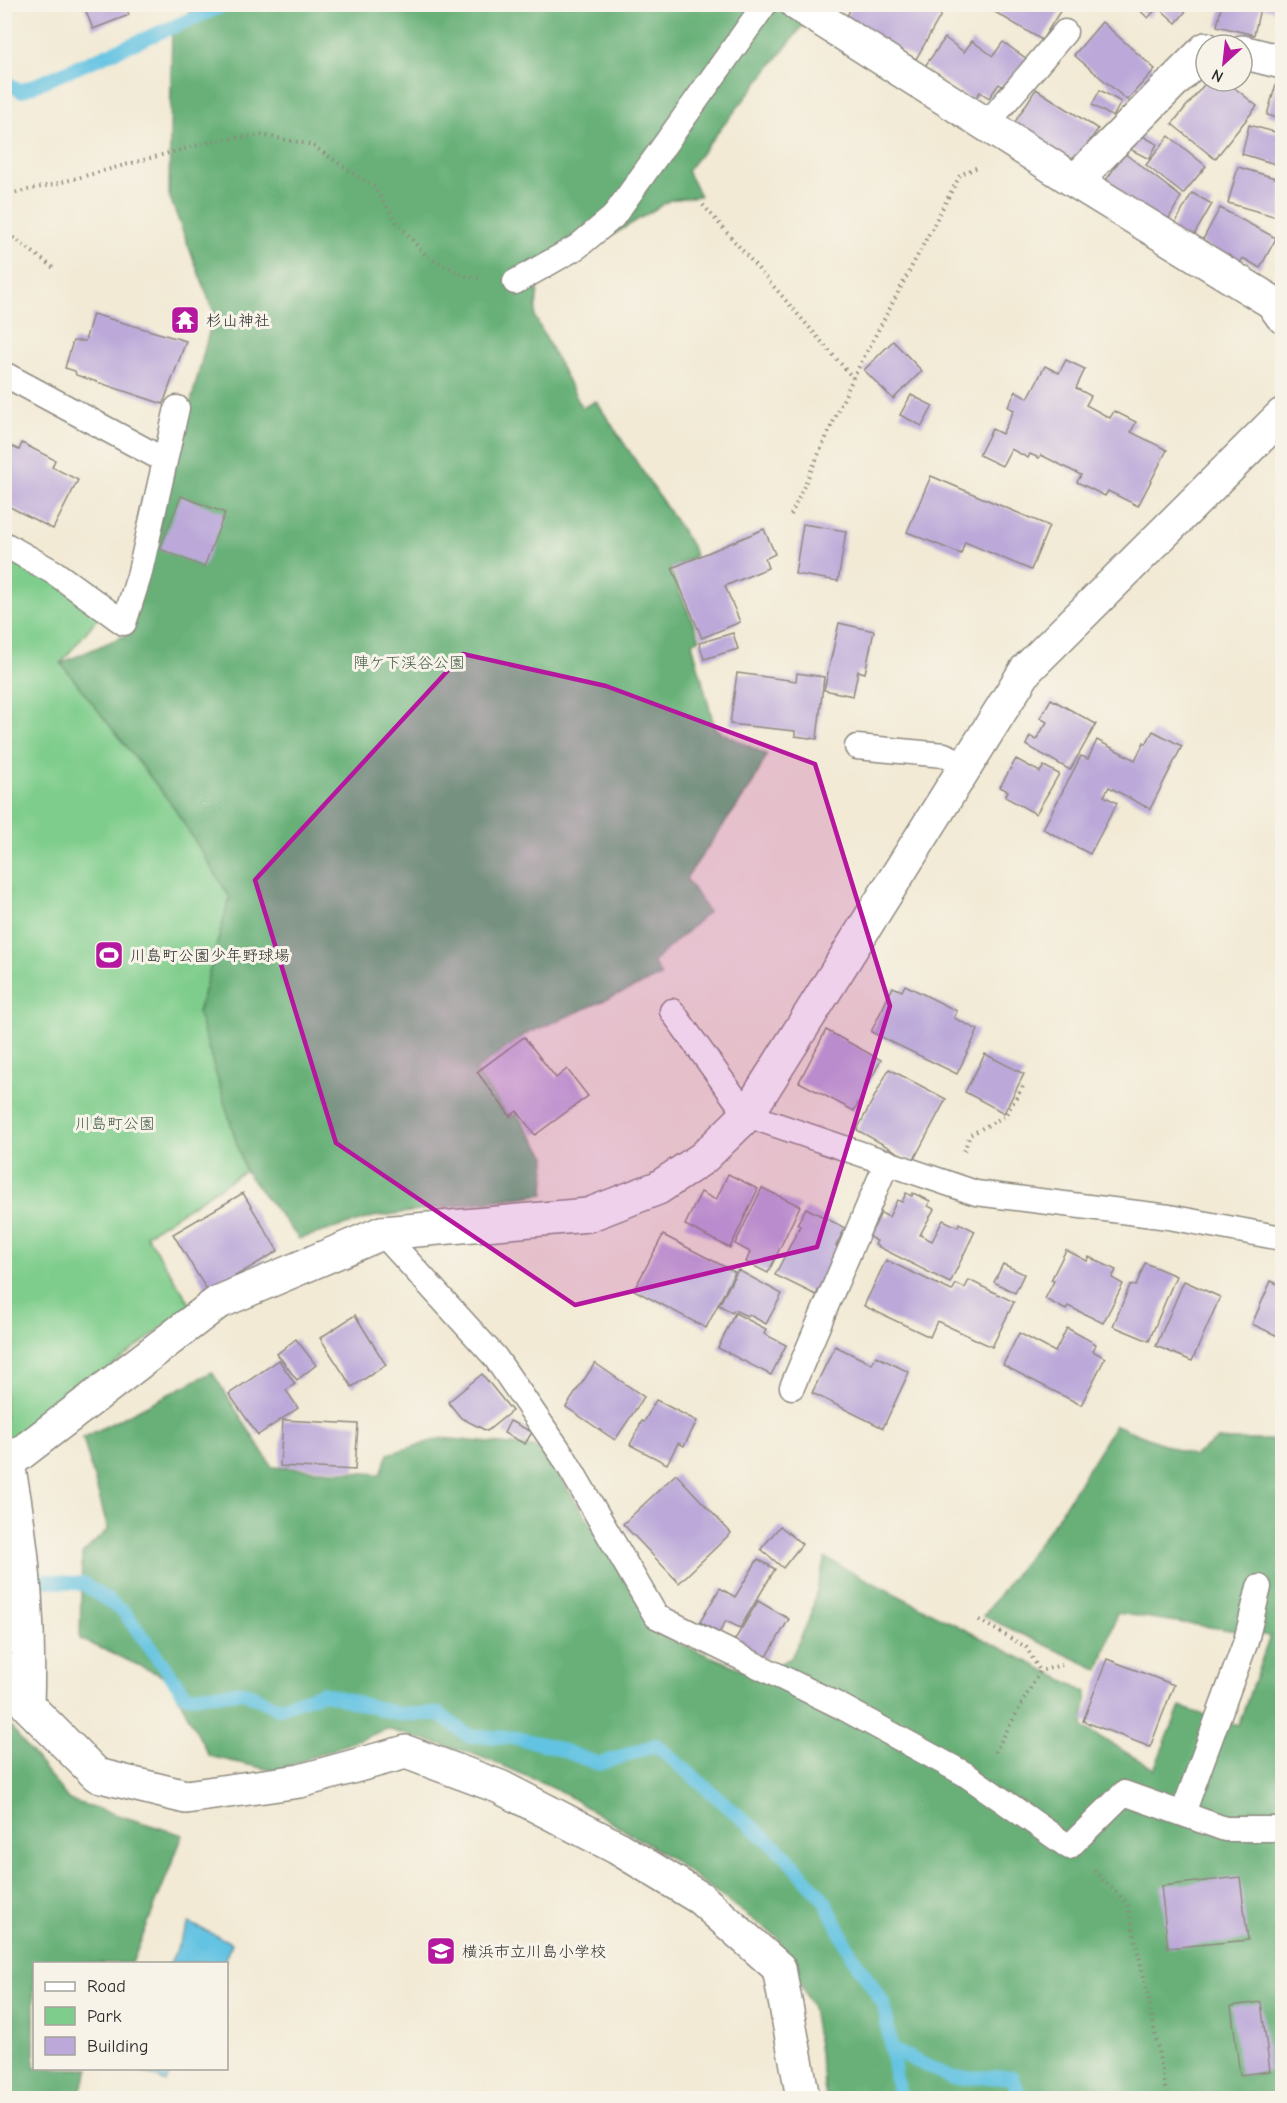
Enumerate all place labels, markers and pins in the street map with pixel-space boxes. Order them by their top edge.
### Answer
temple icon: 杉山神社 [169,304,201,336]
place label: 杉山神社 [206,312,270,330]
sports icon: 川島町公園少年野球場 [93,939,125,971]
place label: 川島町公園少年野球場 [130,947,290,965]
school or university icon: 横浜市立川島小学校 [425,1935,457,1967]
place label: 横浜市立川島小学校 [462,1943,606,1961]

